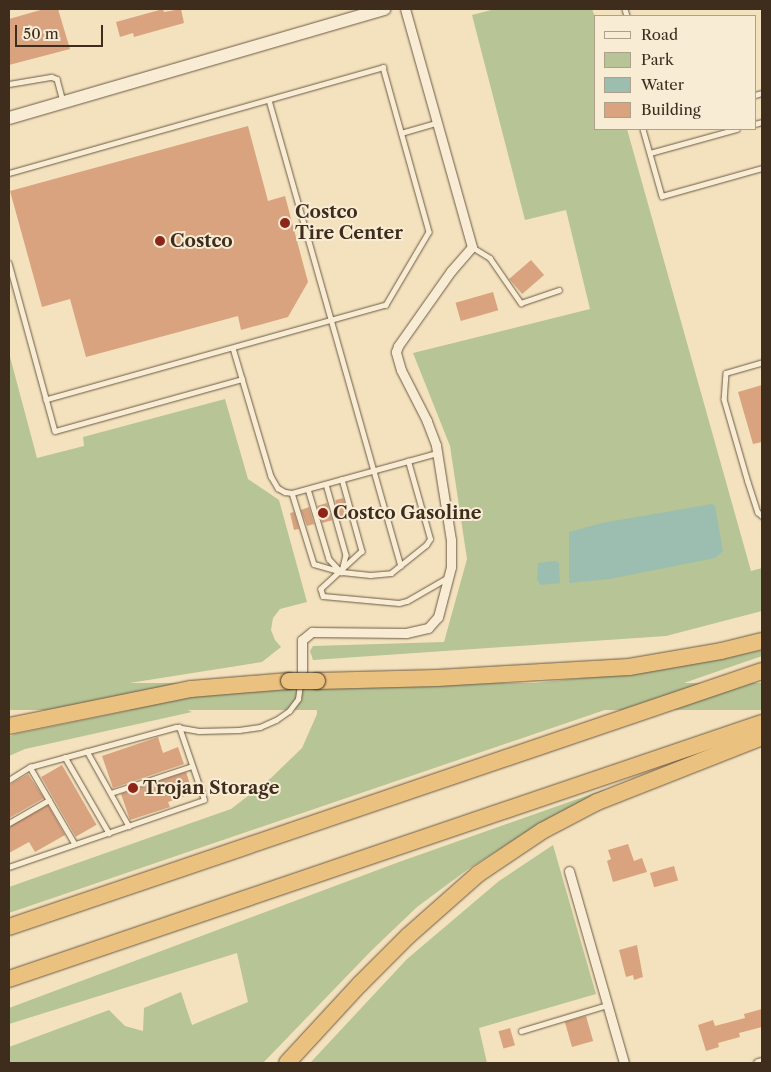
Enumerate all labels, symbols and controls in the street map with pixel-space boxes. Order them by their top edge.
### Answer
scale bar [18,15,105,47]
legend [594,15,756,130]
text: 50 m [23,24,59,43]
text: Road [641,25,678,44]
text: Park [641,50,674,69]
text: Water [641,75,684,94]
text: Building [641,100,701,119]
place label: Costco Tire Center [295,202,403,244]
marker: Costco Tire Center [279,217,291,229]
place label: Costco [170,230,233,252]
marker: Costco [154,235,166,247]
place label: Costco Gasoline [333,502,482,524]
marker: Costco Gasoline [317,507,329,519]
place label: Trojan Storage [143,777,279,799]
marker: Trojan Storage [127,782,139,794]

